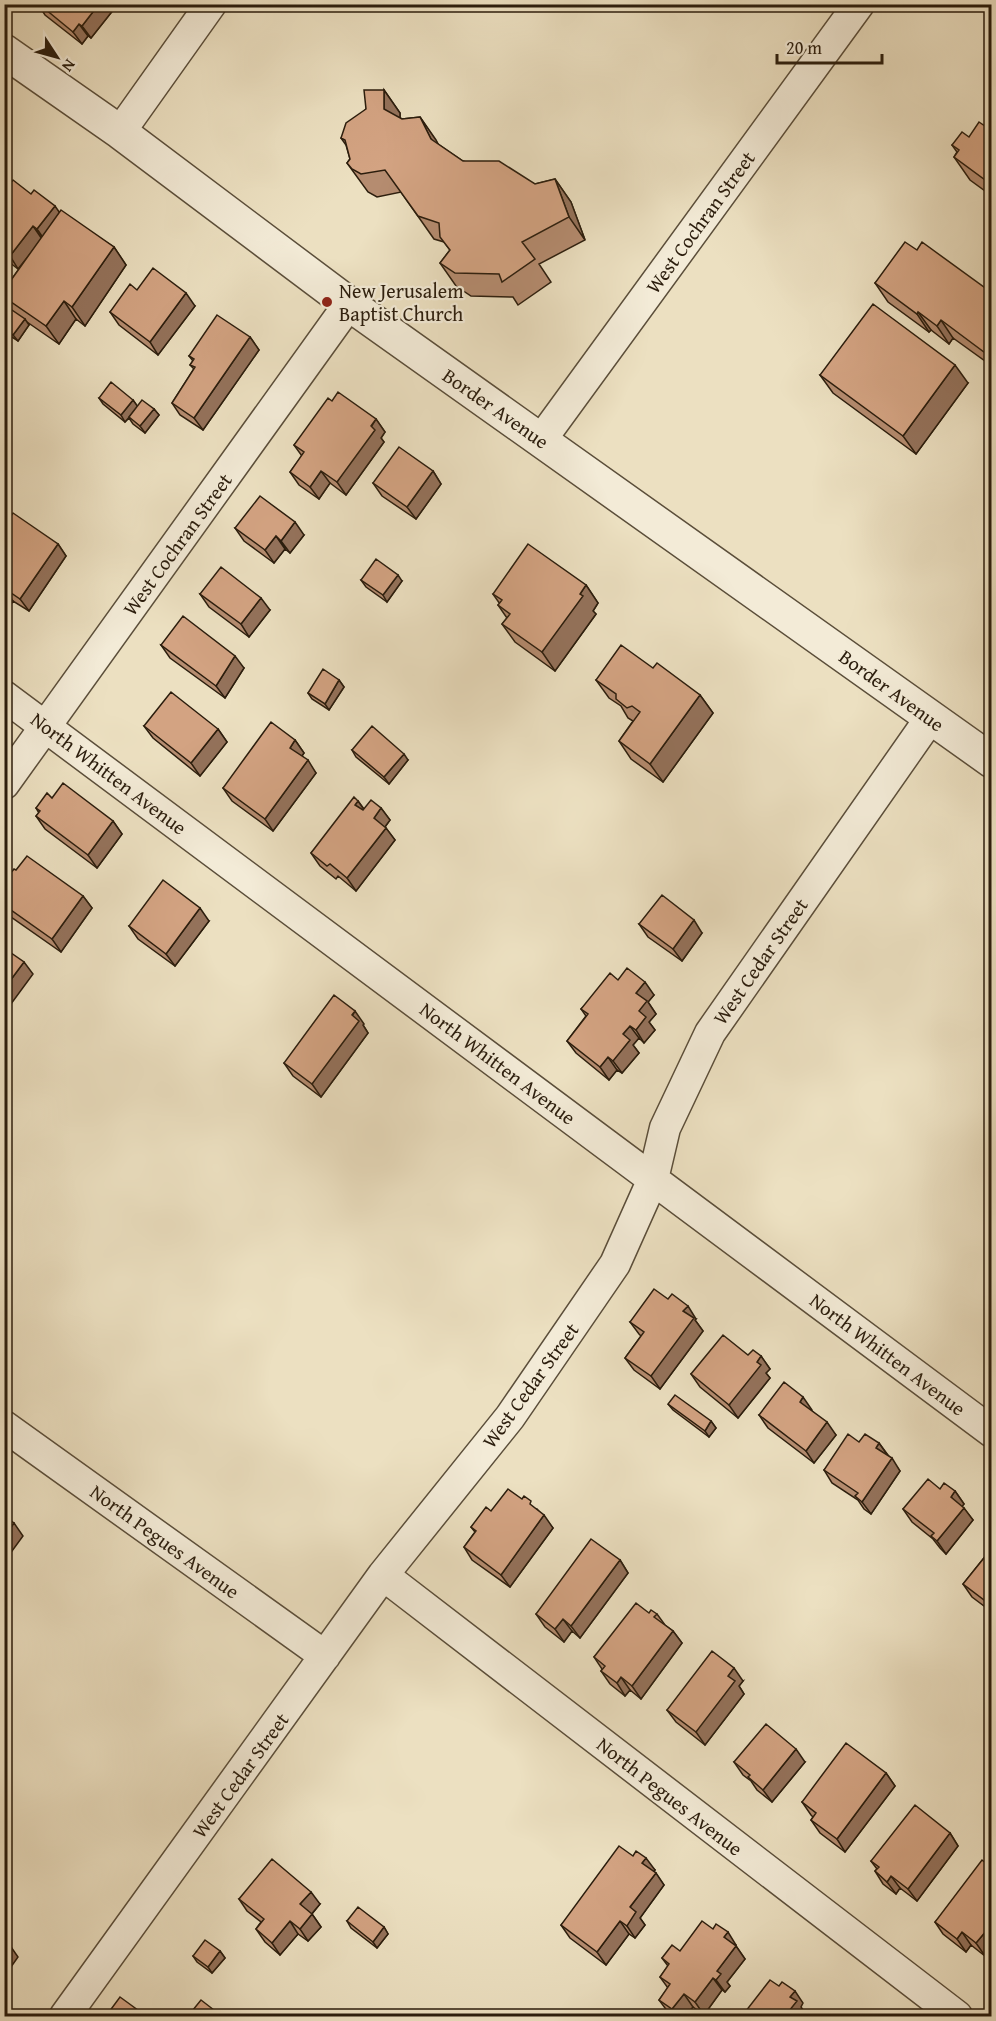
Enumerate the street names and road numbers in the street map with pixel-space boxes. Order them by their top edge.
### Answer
street label: West Cochran Street [638,145,762,299]
street label: Border Avenue [437,361,555,455]
street label: West Cochran Street [115,467,239,621]
street label: Border Avenue [833,642,951,738]
street label: North Whitten Avenue [25,705,193,841]
street label: West Cedar Street [705,892,815,1030]
street label: North Whitten Avenue [414,995,582,1131]
street label: North Whitten Avenue [804,1286,972,1422]
street label: West Cedar Street [475,1316,585,1454]
street label: North Pegues Avenue [84,1477,246,1605]
street label: West Cedar Street [185,1706,295,1844]
street label: North Pegues Avenue [591,1730,749,1862]

